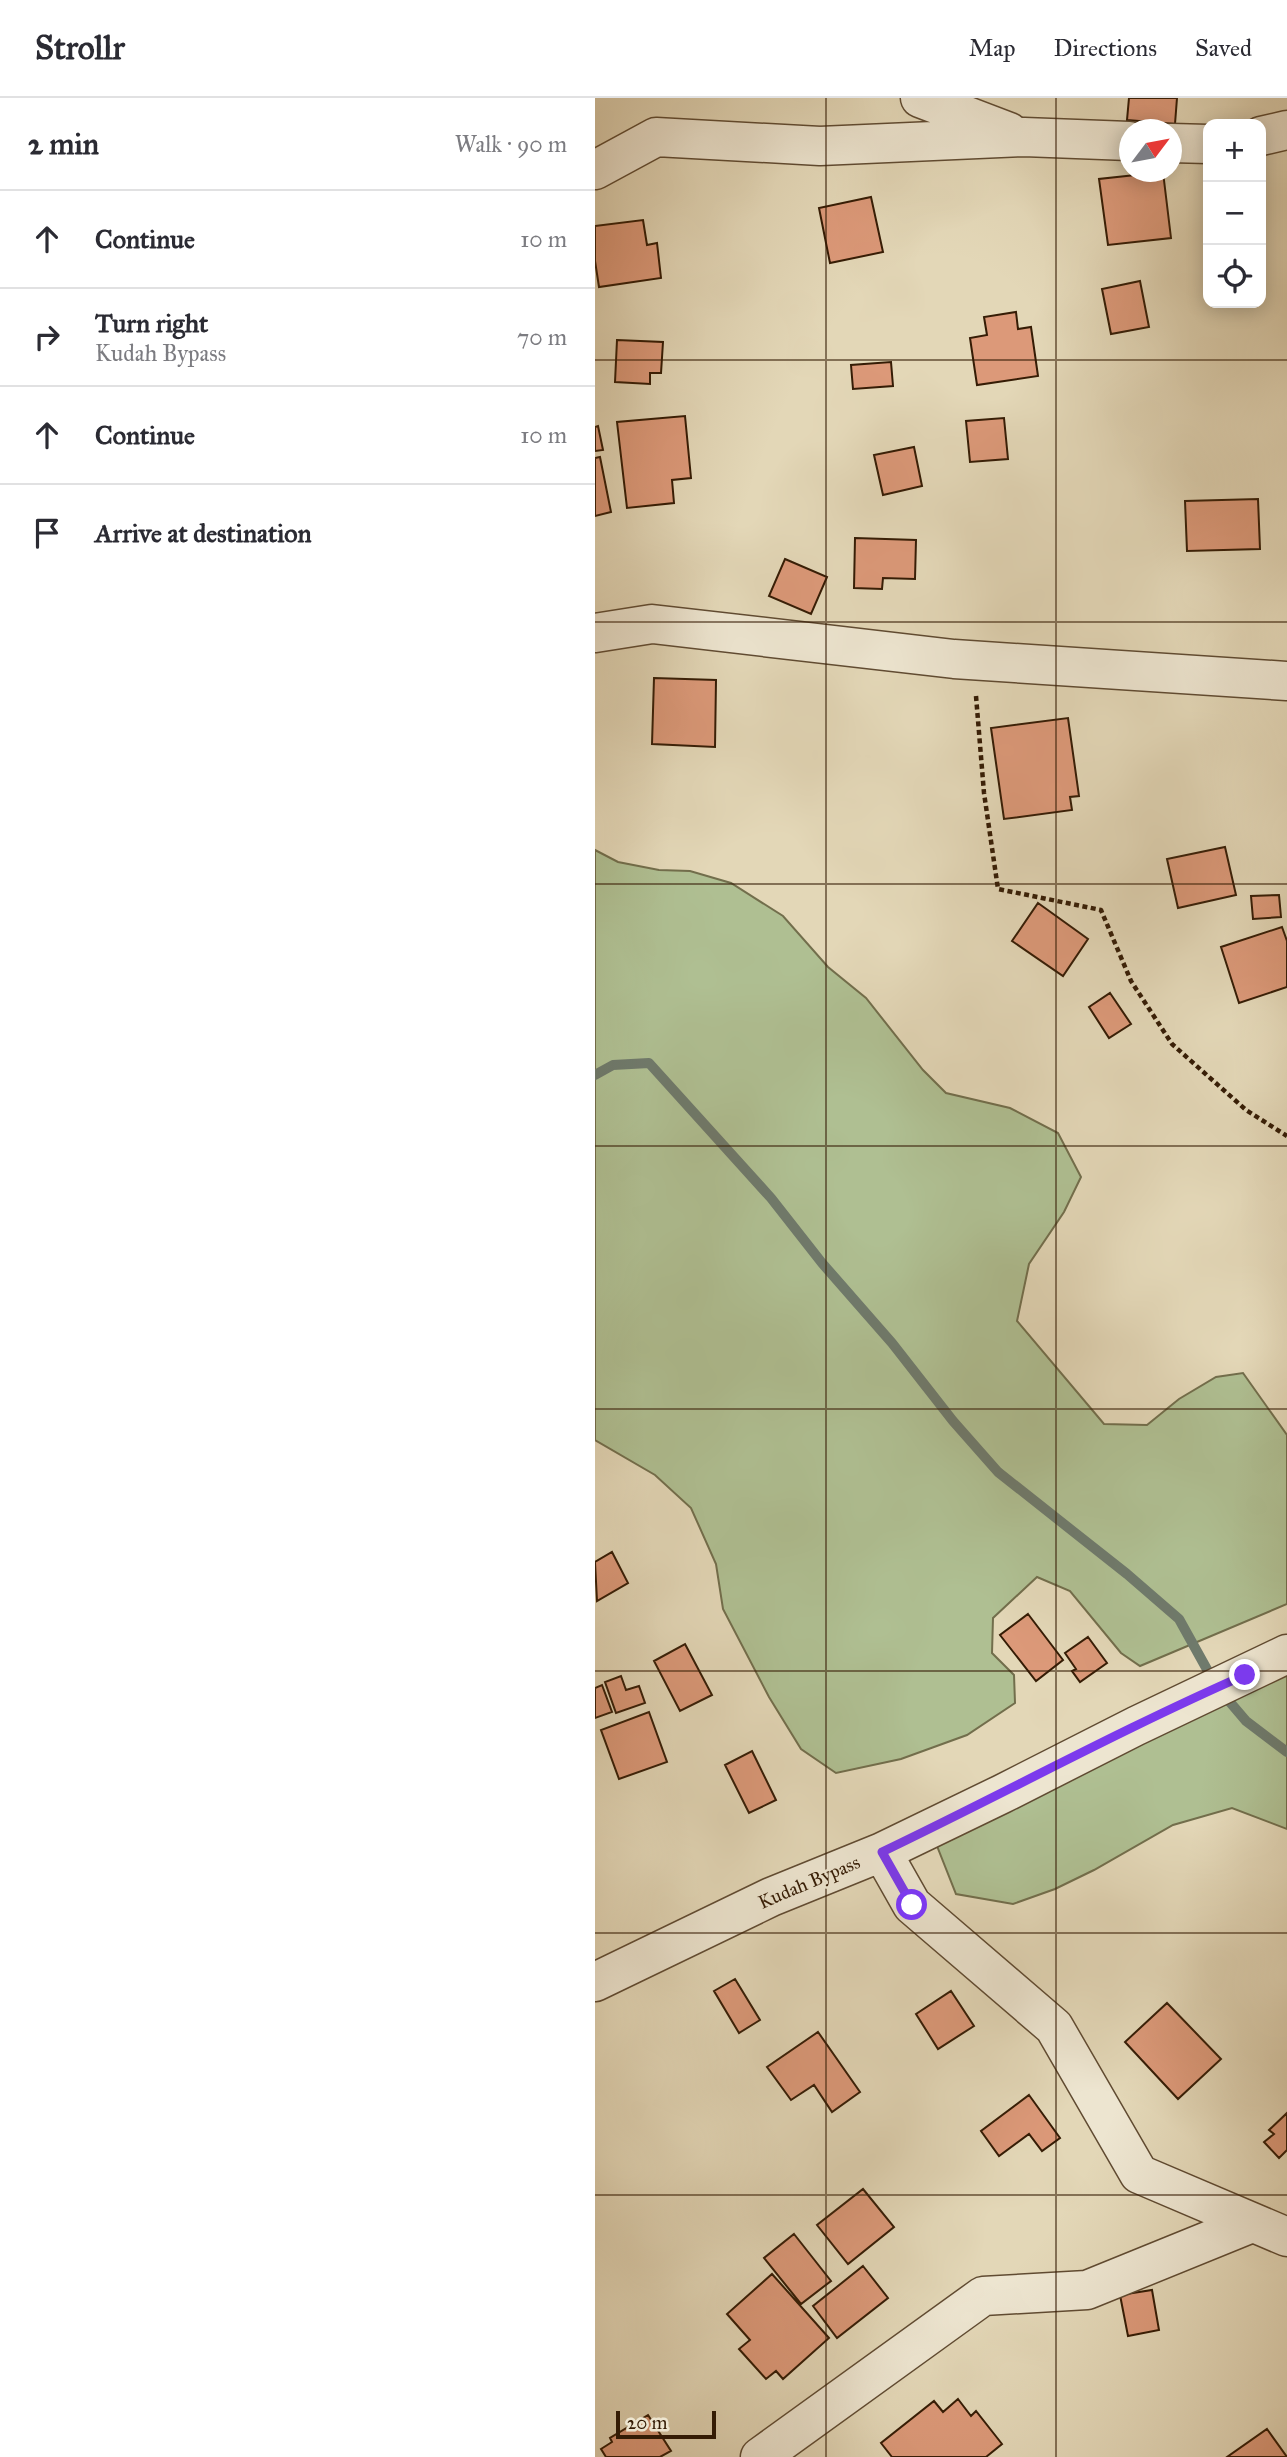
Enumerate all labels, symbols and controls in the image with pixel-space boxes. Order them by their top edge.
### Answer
text: Strollr [35,28,125,68]
text: Map [969,33,1016,63]
text: Directions [1054,33,1157,63]
text: Saved [1195,33,1252,63]
north arrow [1119,119,1182,182]
map controls [1203,119,1266,308]
button: + [1203,119,1266,182]
text: 2 min [28,126,99,162]
text: Walk · 90 m [455,130,567,158]
button: − [1203,182,1266,245]
icon: ahead [28,220,66,258]
text: Continue [95,223,195,255]
text: 10 m [520,225,567,253]
button: locate [1203,245,1266,308]
text: Turn right [95,307,208,339]
icon: right [28,318,66,356]
text: 70 m [517,323,567,351]
text: Kudah Bypass [95,339,226,367]
icon: ahead [28,416,66,454]
text: Continue [95,419,195,451]
text: 10 m [520,421,567,449]
icon: arrive [28,514,66,552]
text: Arrive at destination [95,517,312,549]
route end [1229,1659,1260,1690]
street label: Kudah Bypass [755,1850,863,1914]
route start [896,1889,927,1920]
scale bar [616,2408,716,2440]
text: 20 m [627,2411,668,2434]

